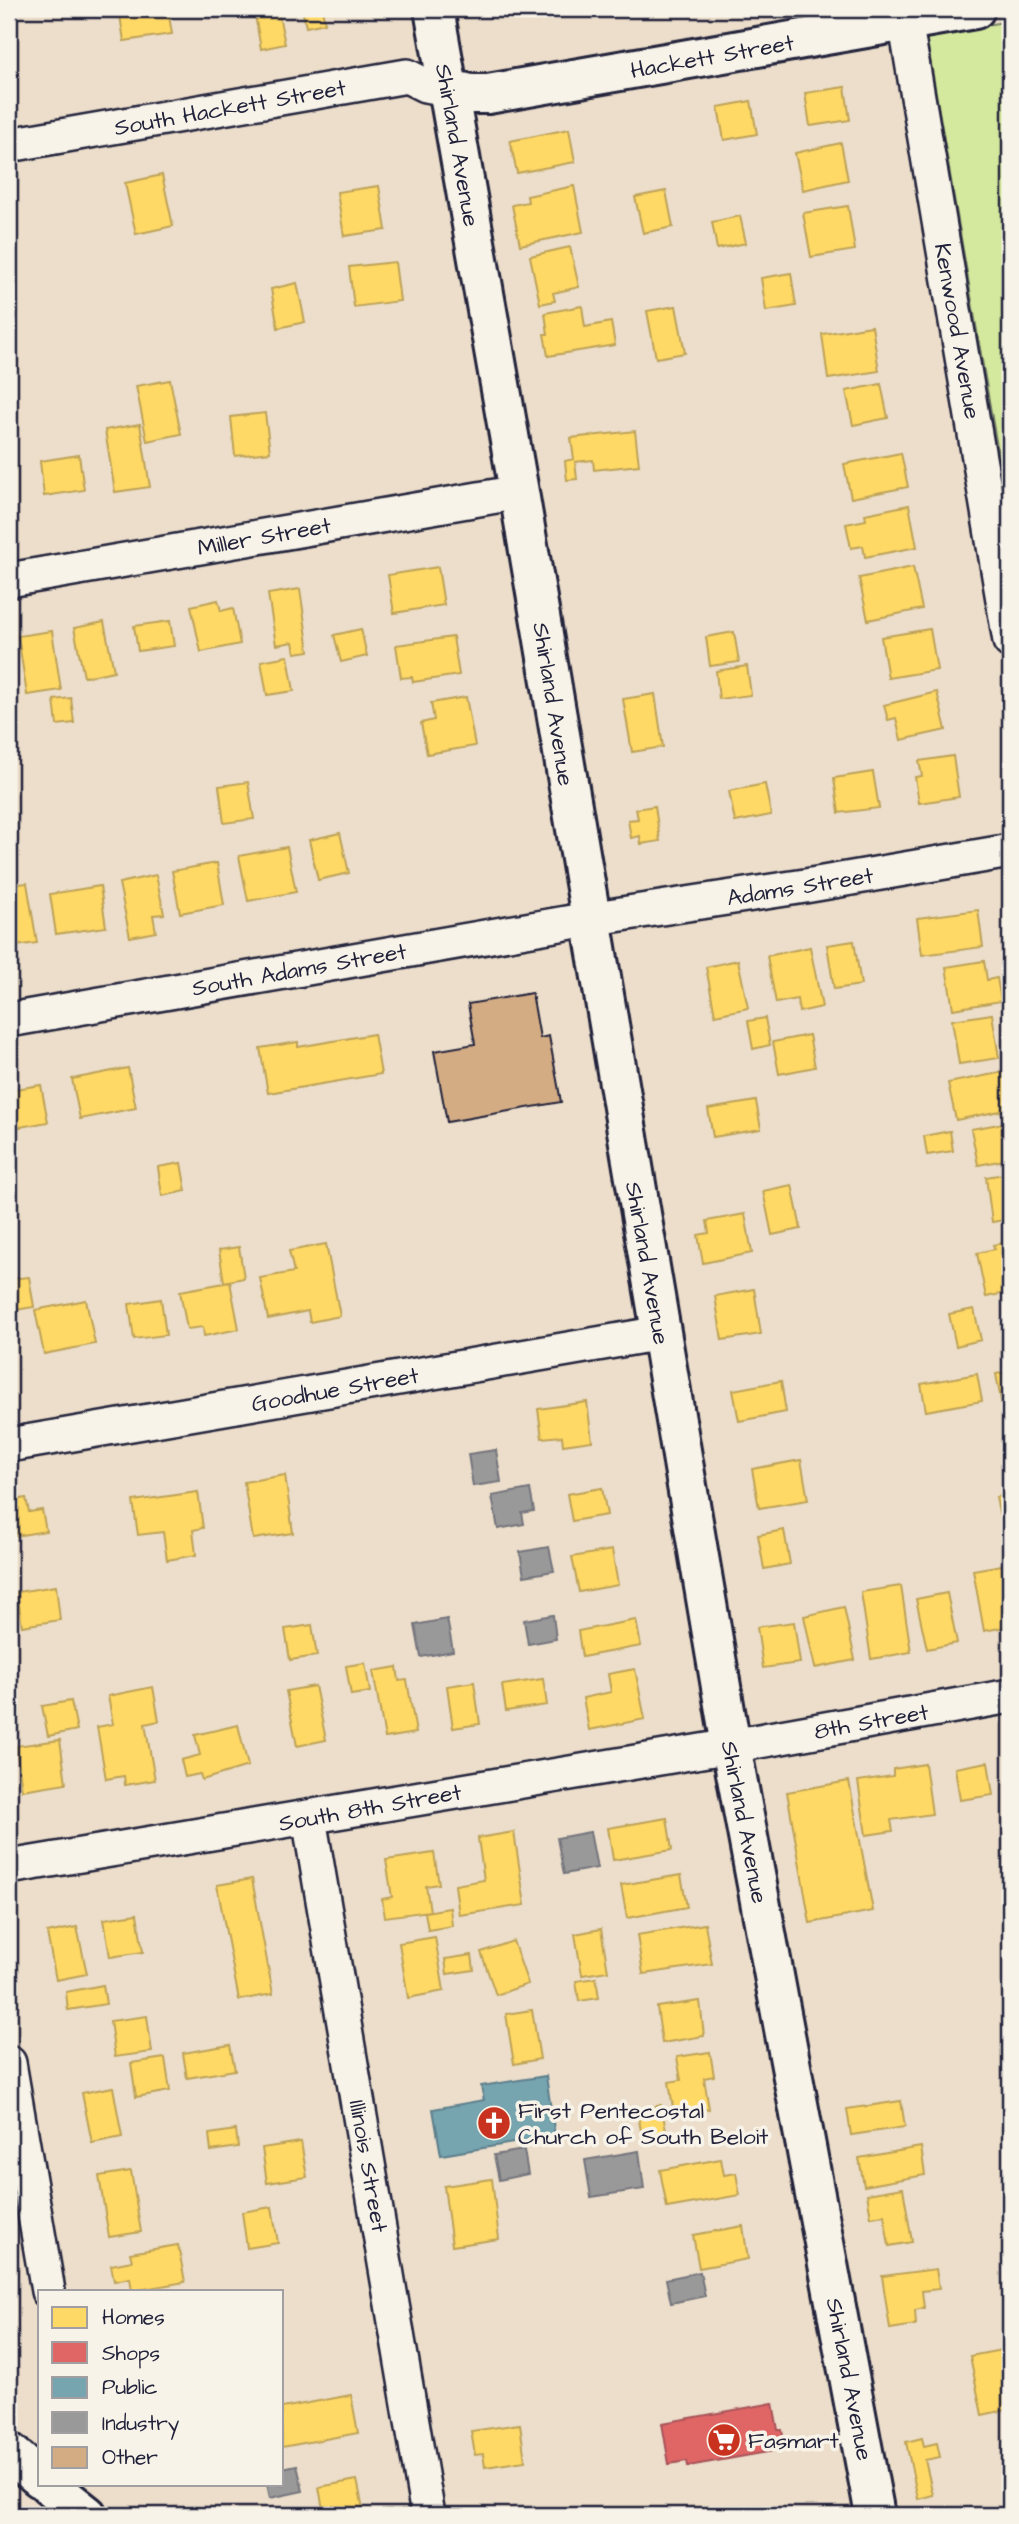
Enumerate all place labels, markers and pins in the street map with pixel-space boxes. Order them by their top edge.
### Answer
place label: First Pentecostal Church of South Beloit [518,2095,769,2153]
church icon: First Pentecostal Church of South Beloit [475,2104,513,2142]
supermarket icon: Fasmart [705,2421,743,2459]
place label: Fasmart [748,2425,839,2457]

